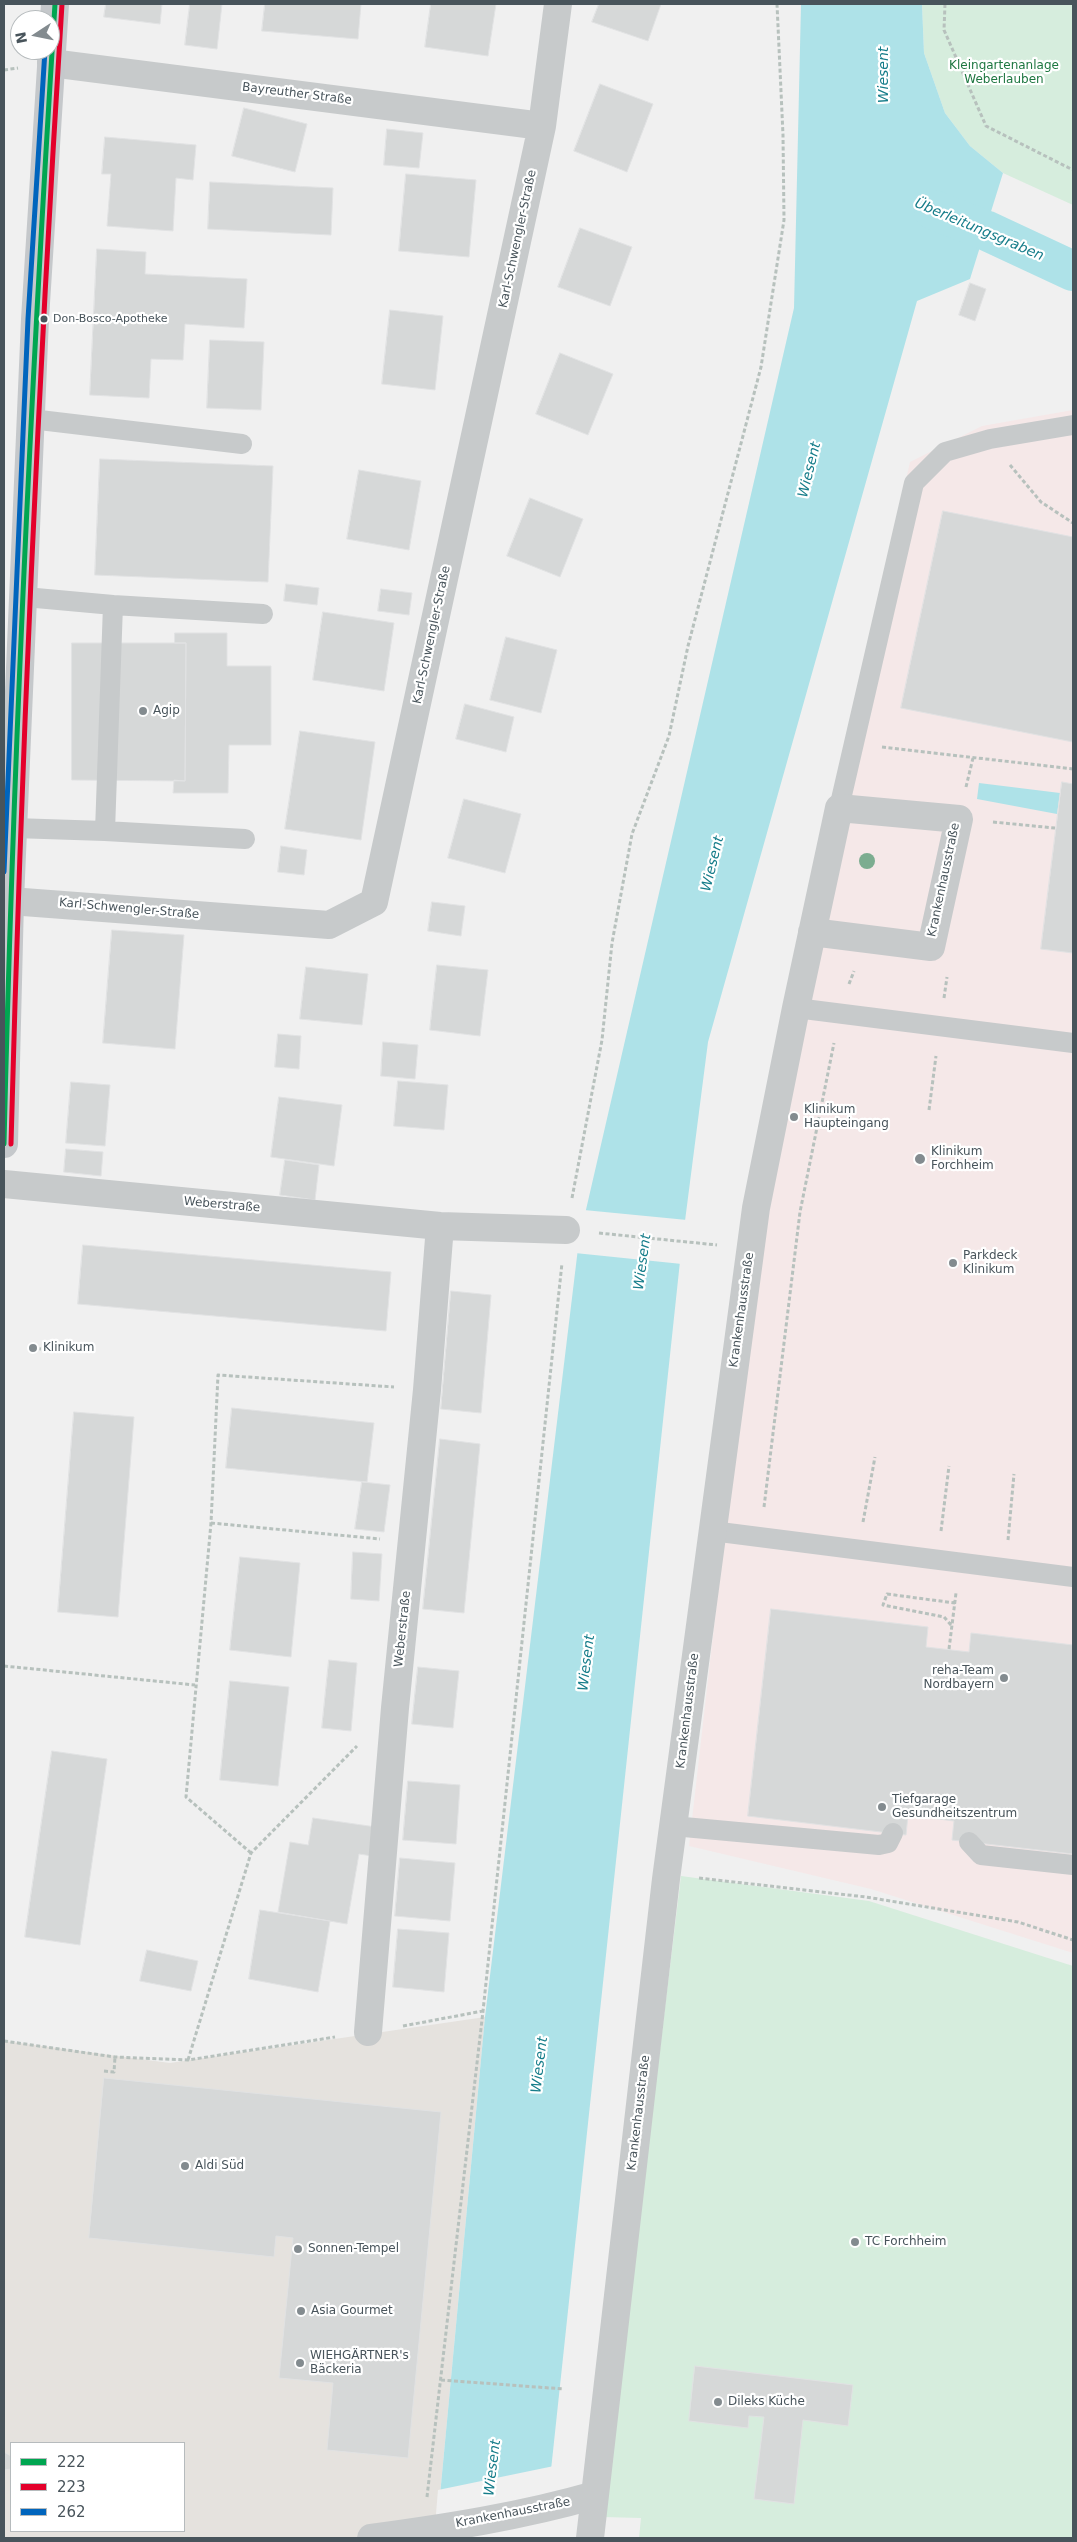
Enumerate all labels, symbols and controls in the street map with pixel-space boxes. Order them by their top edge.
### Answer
north arrow [10,10,60,60]
text: N [12,30,30,45]
water label: Wiesent [876,47,892,103]
park label: Kleingartenanlage Weberlauben [949,59,1059,87]
street label: Bayreuther Straße [241,80,353,108]
street label: Karl-Schwengler-Straße [496,169,540,309]
water label: Überleitungsgraben [912,195,1046,265]
place label: Don-Bosco-Apotheke [53,312,168,326]
marker: Don-Bosco-Apotheke [39,314,49,324]
water label: Wiesent [795,441,825,499]
street label: Karl-Schwengler-Straße [410,565,454,705]
place label: Agip [153,704,180,718]
marker: Agip [137,705,149,717]
street label: Krankenhausstraße [925,822,963,938]
water label: Wiesent [698,835,728,893]
street label: Karl-Schwengler-Straße [58,896,200,922]
place label: Klinikum Haupteingang [804,1103,889,1131]
marker: Klinikum Haupteingang [788,1111,800,1123]
place label: Klinikum Forchheim [931,1145,994,1173]
marker: Klinikum Forchheim [913,1152,927,1166]
street label: Weberstraße [183,1194,261,1216]
water label: Wiesent [631,1233,655,1291]
place label: Parkdeck Klinikum [963,1249,1017,1277]
street label: Krankenhausstraße [727,1251,757,1369]
marker: Parkdeck Klinikum [947,1257,959,1269]
place label: Klinikum [43,1341,94,1355]
marker: Klinikum [27,1342,39,1354]
street label: Weberstraße [392,1590,414,1668]
water label: Wiesent [575,1634,599,1692]
street label: Krankenhausstraße [674,1652,702,1770]
place label: reha-Team Nordbayern [924,1664,994,1692]
marker: reha-Team Nordbayern [998,1672,1010,1684]
place label: Tiefgarage Gesundheitszentrum [892,1793,1017,1821]
marker: Tiefgarage Gesundheitszentrum [876,1801,888,1813]
water label: Wiesent [528,2036,552,2094]
street label: Krankenhausstraße [625,2054,653,2172]
place label: Aldi Süd [195,2159,244,2173]
marker: Aldi Süd [179,2160,191,2172]
place label: TC Forchheim [865,2235,947,2249]
marker: TC Forchheim [849,2236,861,2248]
place label: Sonnen-Tempel [308,2242,399,2256]
marker: Sonnen-Tempel [292,2243,304,2255]
place label: Asia Gourmet [311,2304,393,2318]
marker: Asia Gourmet [295,2305,307,2317]
place label: WIEHGÄRTNER's Bäckeria [310,2349,409,2377]
marker: WIEHGÄRTNER's Bäckeria [294,2357,306,2369]
place label: Dileks Küche [728,2395,805,2409]
marker: Dileks Küche [712,2396,724,2408]
water label: Wiesent [481,2439,505,2497]
legend [10,2442,185,2532]
text: 222 [57,2453,86,2471]
text: 223 [57,2478,86,2496]
street label: Krankenhausstraße [455,2495,571,2531]
text: 262 [57,2503,86,2521]

